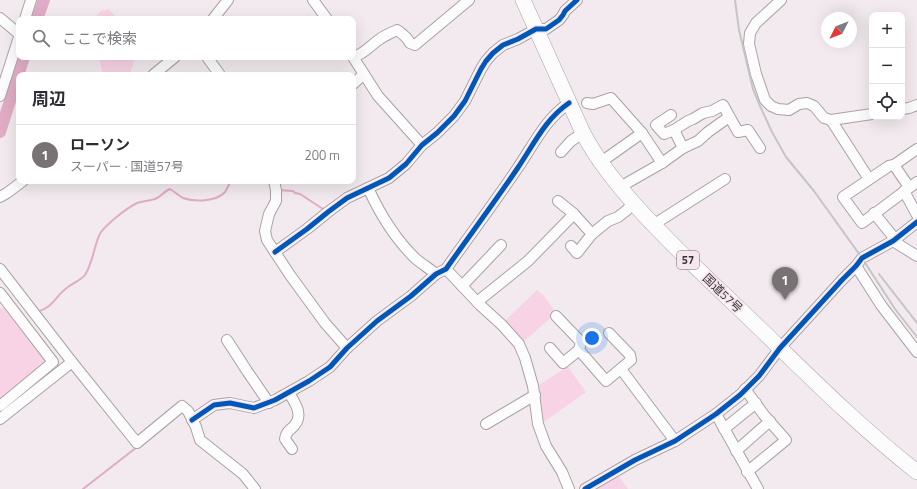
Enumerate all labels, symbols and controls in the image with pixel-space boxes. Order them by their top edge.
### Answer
north arrow [821,12,857,48]
map controls [869,12,905,120]
button: + [869,12,905,48]
search box [16,16,356,60]
icon: search [30,27,52,49]
text: ここで検索 [62,27,137,50]
button: − [869,48,905,84]
button: locate [869,84,905,120]
text: 周辺 [32,86,66,112]
text: ローソン [70,133,130,156]
text: 1 [41,145,49,165]
text: 200 m [304,145,340,165]
text: スーパー · 国道57号 [70,156,184,176]
road number: 57 [677,251,699,269]
pin: 1 [772,267,798,300]
street label: 国道57号 [699,269,747,317]
your location [582,328,602,348]

